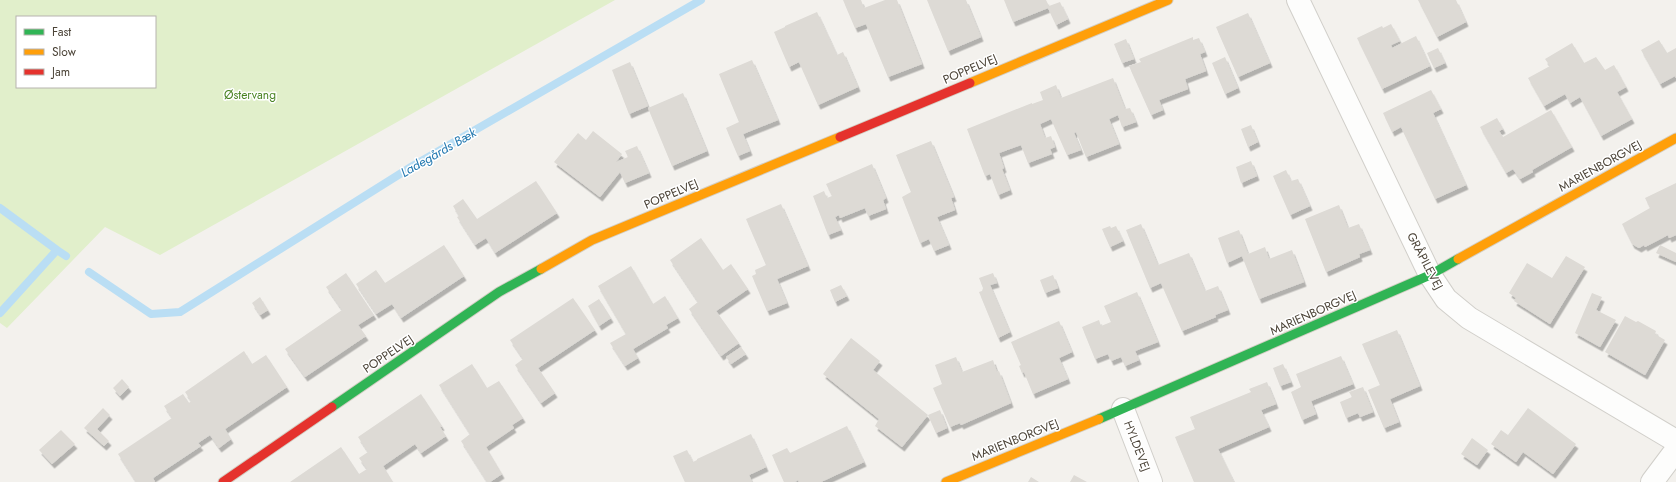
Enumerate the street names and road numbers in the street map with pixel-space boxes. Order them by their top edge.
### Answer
street label: POPPELVEJ [940,49,1000,89]
street label: MARIENBORGVEJ [1555,136,1645,196]
street label: POPPELVEJ [641,174,701,214]
street label: GRÅPILEVEJ [1402,229,1448,293]
street label: MARIENBORGVEJ [1267,286,1359,340]
street label: POPPELVEJ [359,330,417,378]
street label: MARIENBORGVEJ [969,414,1061,466]
street label: HYLDEVEJ [1119,418,1155,474]

